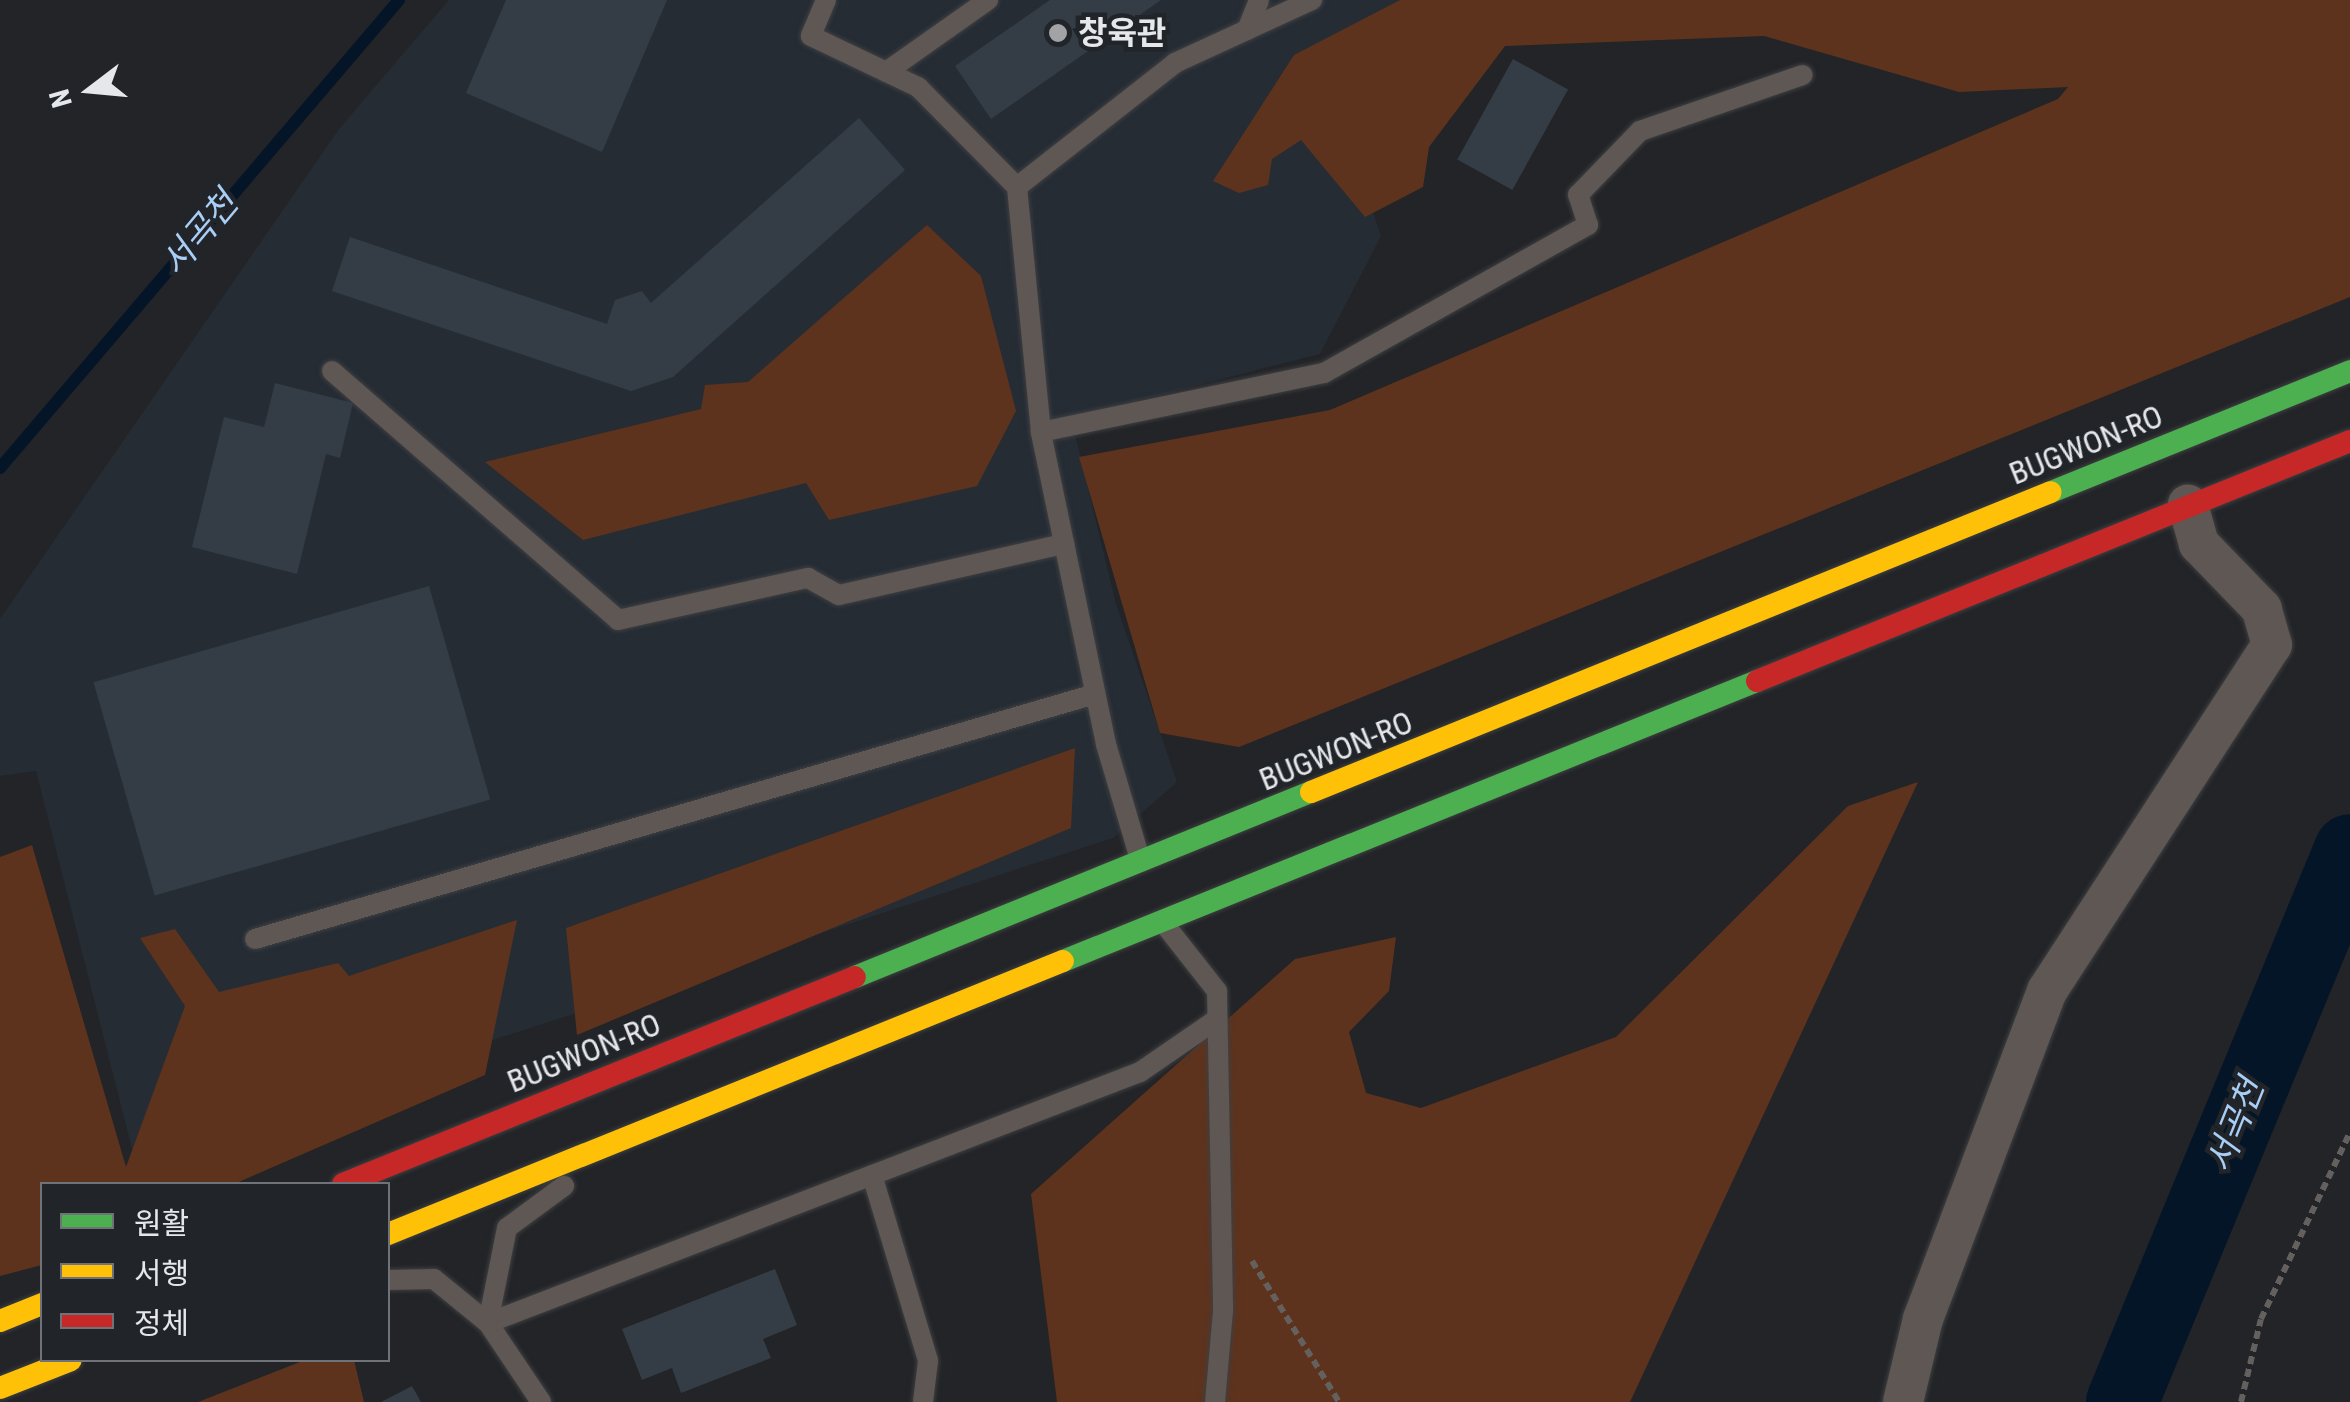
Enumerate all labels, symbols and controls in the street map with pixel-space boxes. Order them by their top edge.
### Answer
place label: 창육관 [1078,14,1166,52]
marker: 창육관 [1047,22,1069,44]
north arrow [40,40,140,140]
text: N [42,86,79,111]
water label: 서곡천 [153,184,247,284]
street label: BUGWON-RO [2004,397,2168,493]
street label: BUGWON-RO [1254,703,1418,799]
street label: BUGWON-RO [502,1005,666,1101]
water label: 서곡천 [2198,1073,2274,1179]
legend [40,1182,390,1362]
text: 원활 [134,1206,189,1241]
text: 서행 [134,1256,189,1291]
text: 정체 [134,1306,189,1341]

